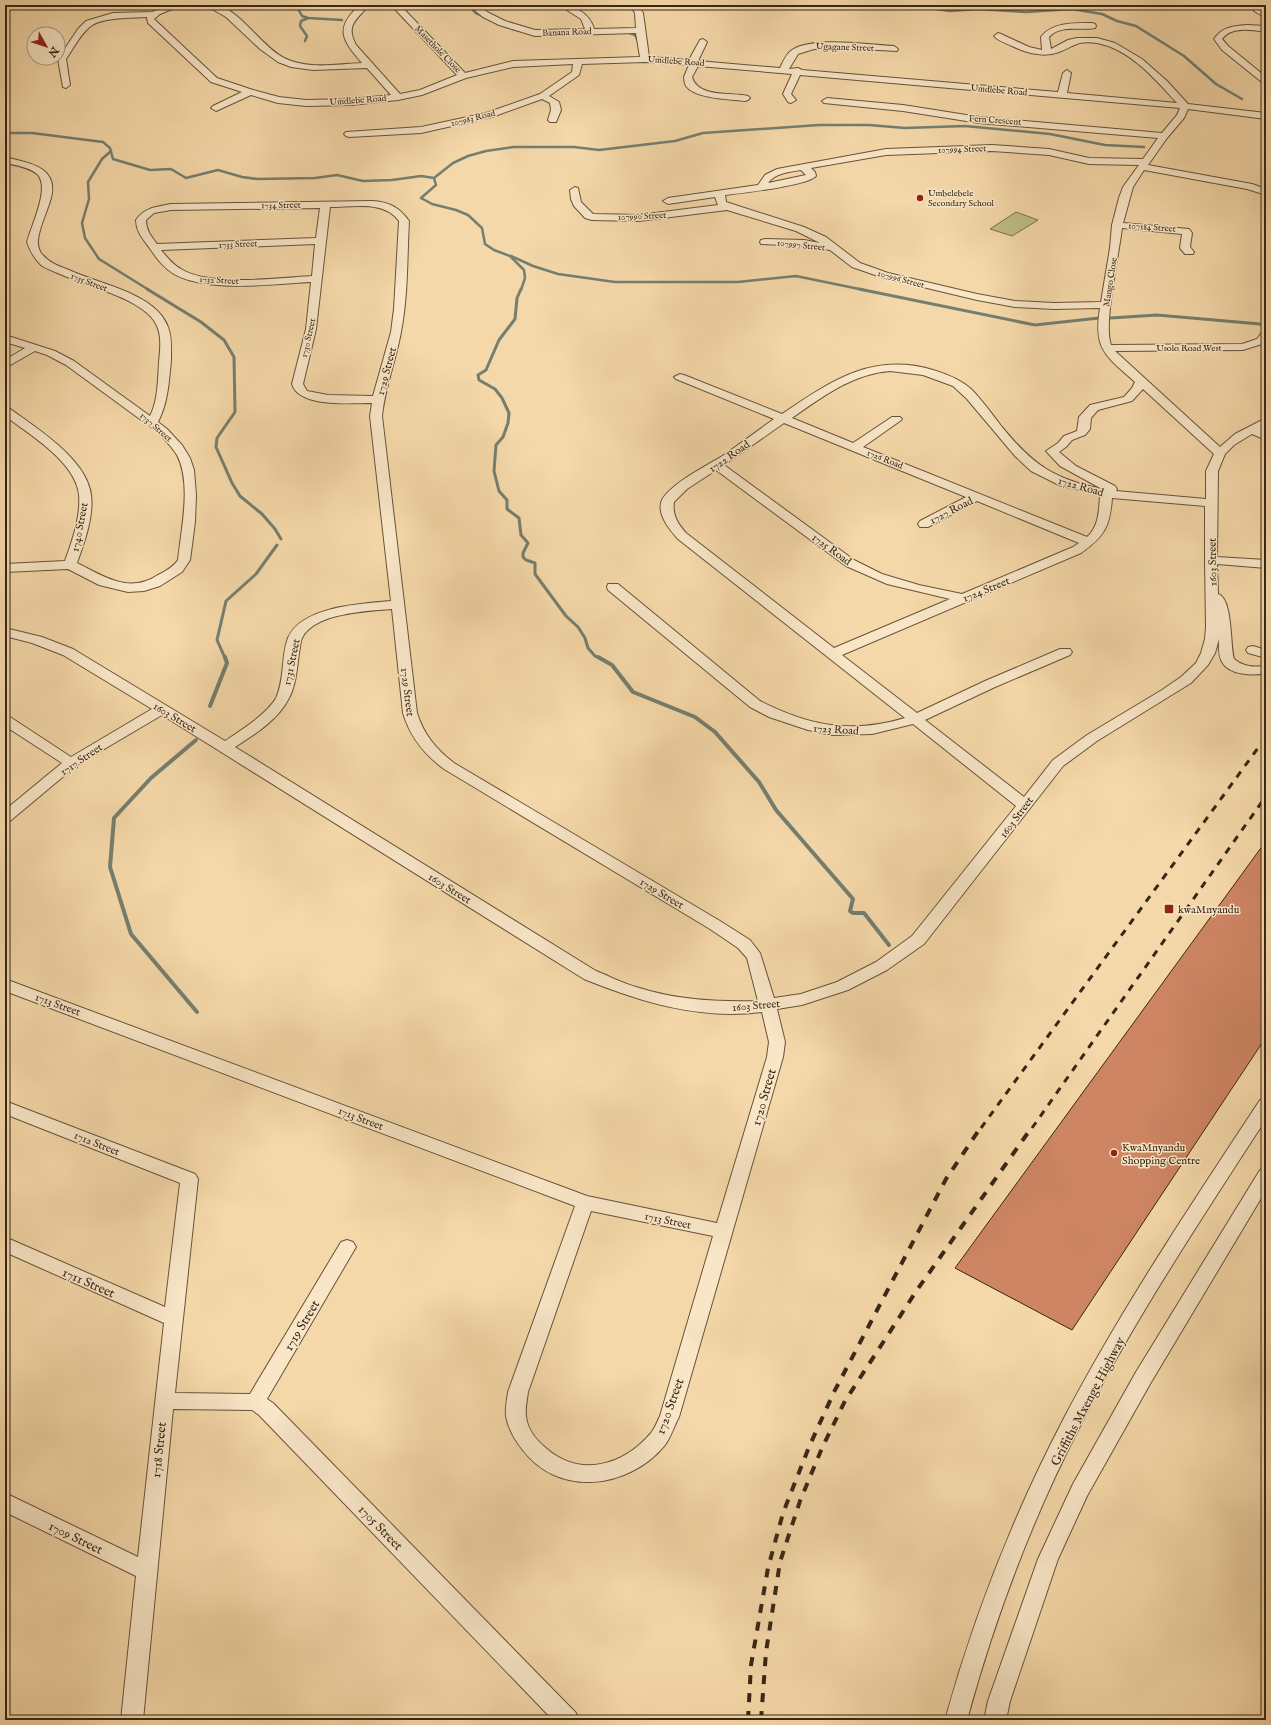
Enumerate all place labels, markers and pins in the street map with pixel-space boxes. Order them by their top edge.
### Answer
place label: Umbelebele Secondary School [928,188,995,209]
marker: Umbelebele Secondary School [915,193,925,203]
marker: kwaMnyandu [1163,903,1175,915]
place label: kwaMnyandu [1178,903,1240,917]
place label: KwaMnyandu Shopping Centre [1122,1141,1200,1168]
marker: KwaMnyandu Shopping Centre [1109,1148,1119,1158]

